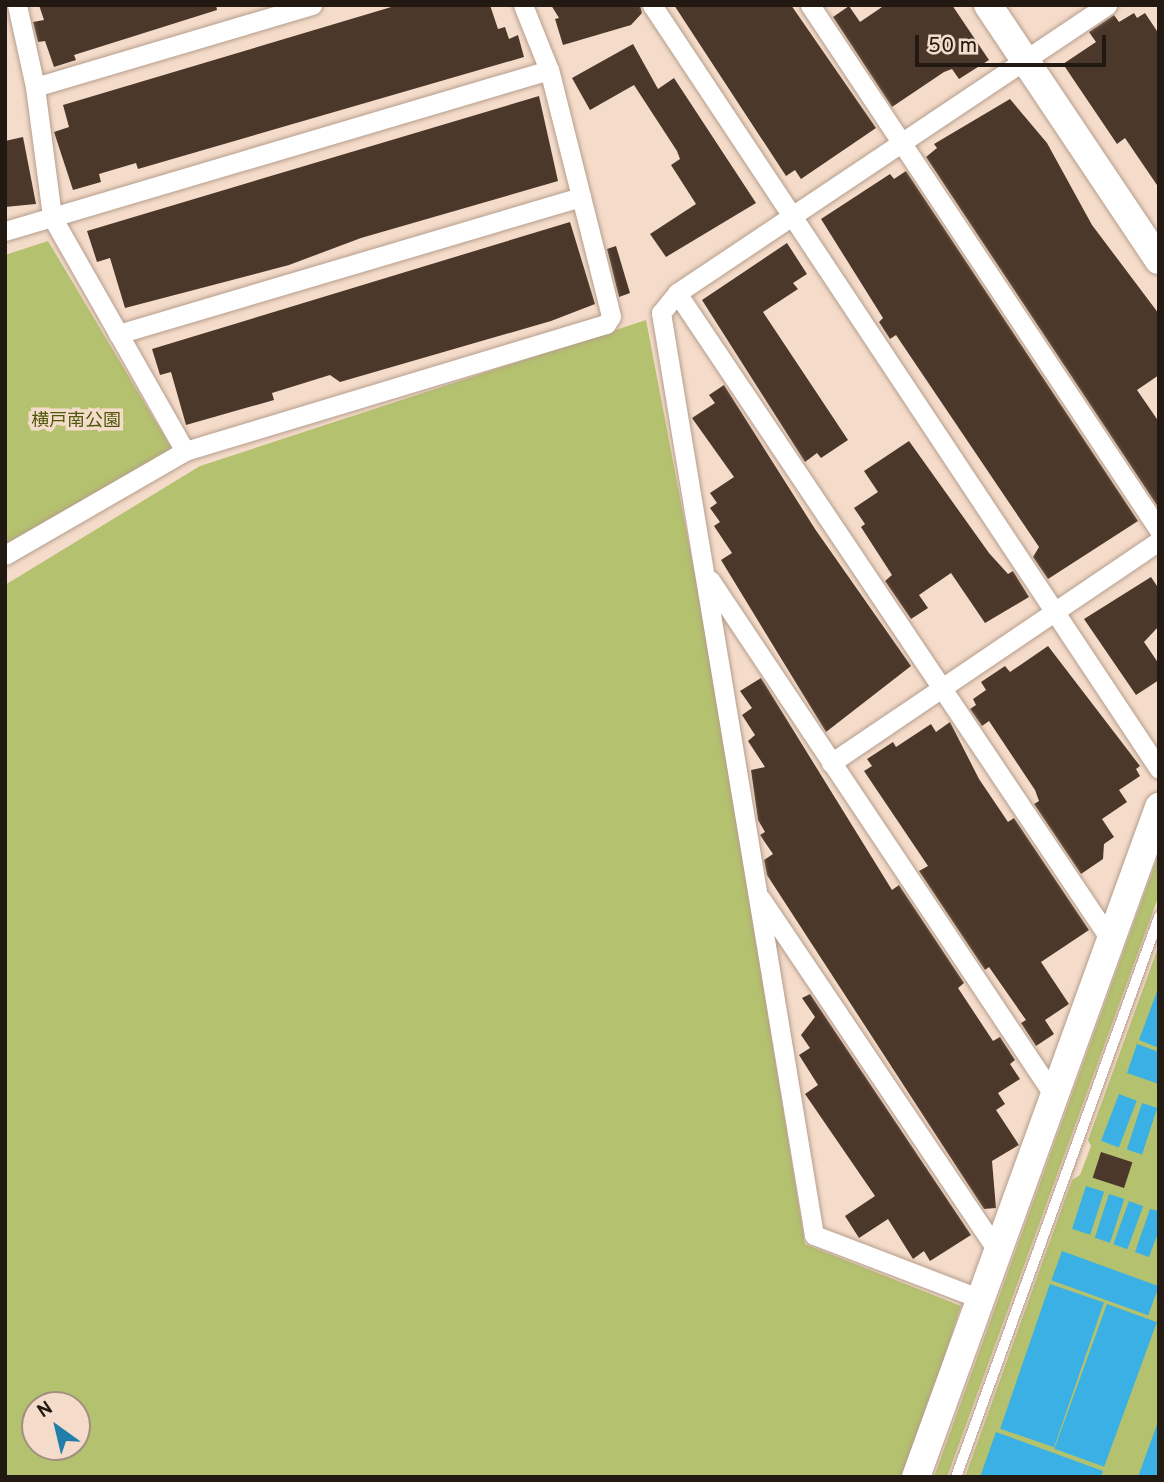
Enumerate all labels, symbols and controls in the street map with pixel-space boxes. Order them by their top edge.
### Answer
scale bar [919,21,1110,65]
text: 50 m [928,33,977,60]
park label: 横戸南公園 [31,411,121,433]
north arrow [21,1391,91,1461]
text: N [33,1396,58,1424]

